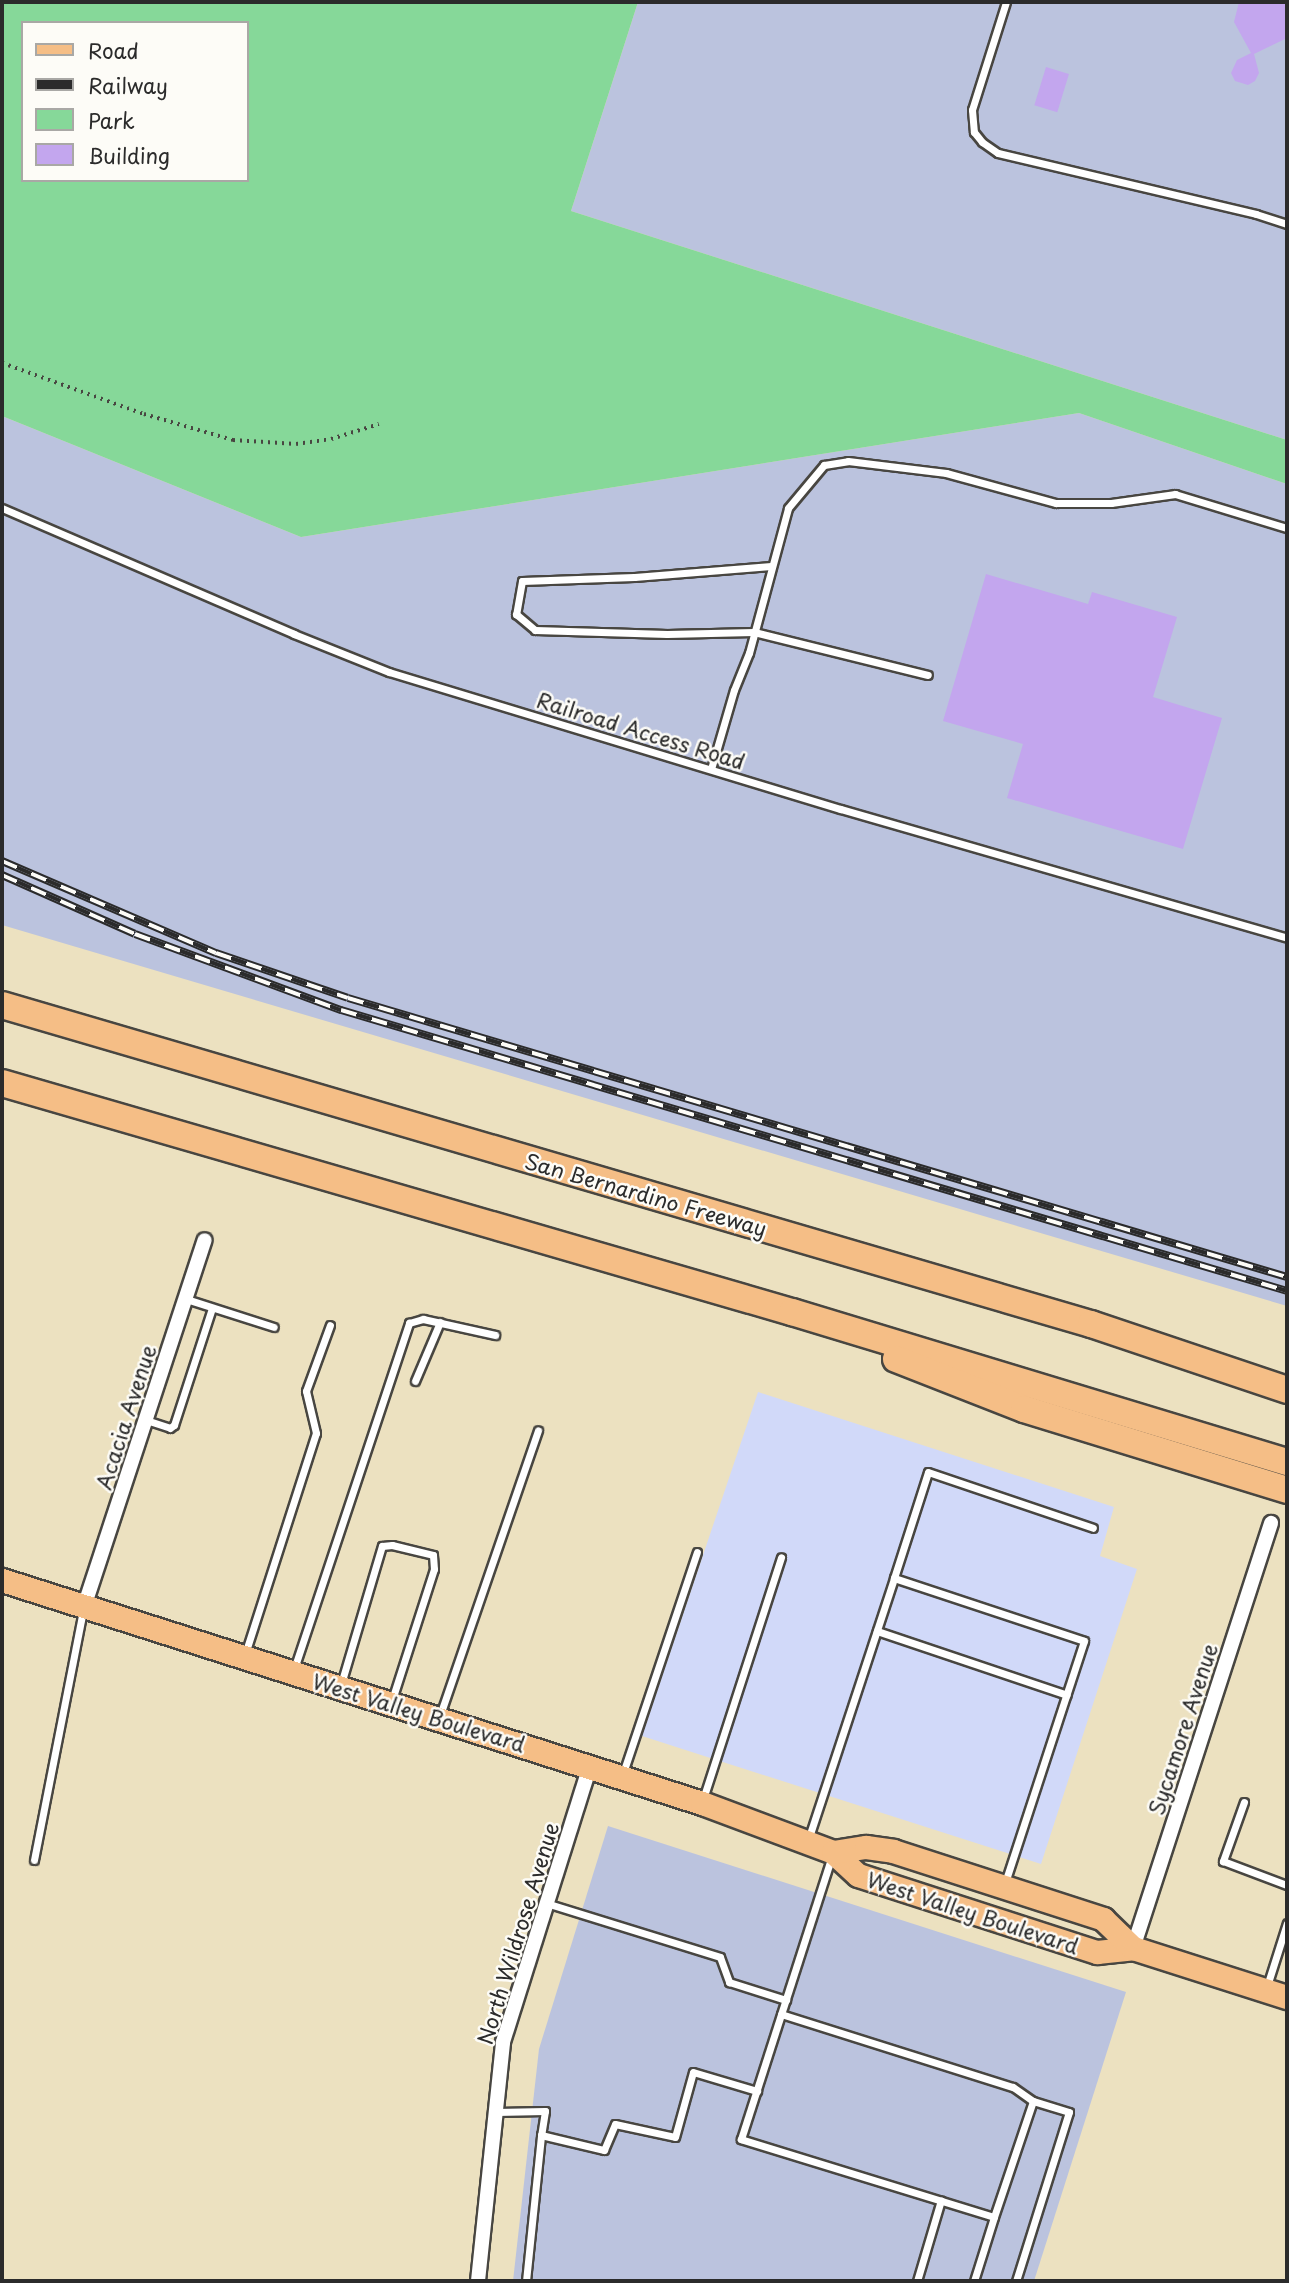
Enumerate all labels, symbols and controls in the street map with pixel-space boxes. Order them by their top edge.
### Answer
legend [21,21,248,182]
text: Road [88,34,139,66]
text: Railway [88,69,168,101]
text: Park [88,104,135,136]
text: Building [88,139,170,171]
street label: Railroad Access Road [534,686,748,774]
street label: San Bernardino Freeway [522,1147,770,1241]
street label: Acacia Avenue [90,1342,160,1492]
street label: Sycamore Avenue [1142,1640,1222,1818]
street label: West Valley Boulevard [309,1667,529,1757]
street label: North Wildrose Avenue [471,1819,563,2047]
street label: West Valley Boulevard [863,1866,1083,1958]

